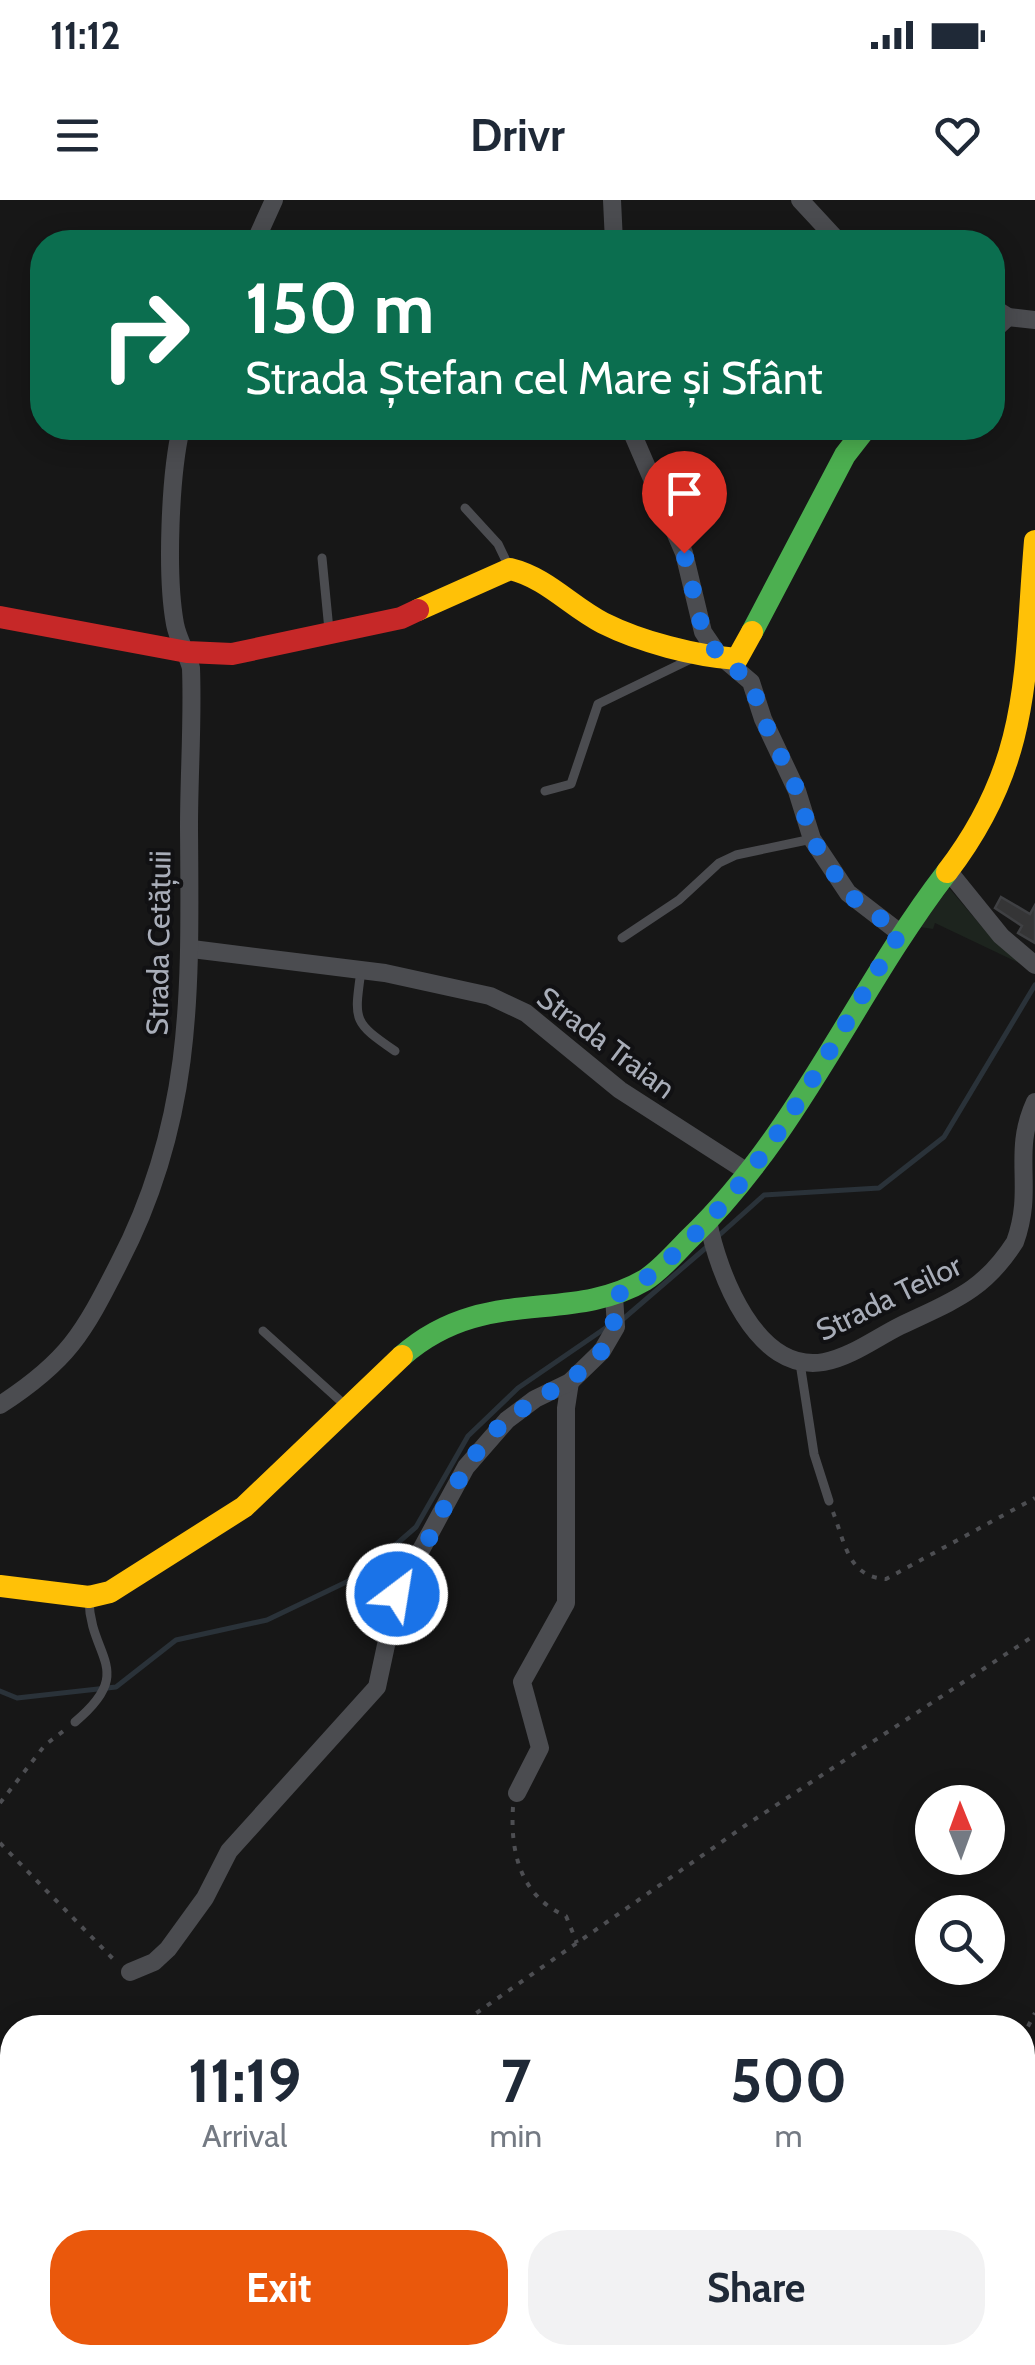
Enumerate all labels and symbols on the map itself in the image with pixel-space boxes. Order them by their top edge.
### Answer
pin [642,451,727,554]
street label: Strada Cetățuii [138,850,180,1036]
street label: Strada Traian [530,979,683,1106]
street label: Strada Teilor [810,1246,968,1349]
position arrow [345,1542,449,1646]
north arrow [915,1785,1005,1875]

